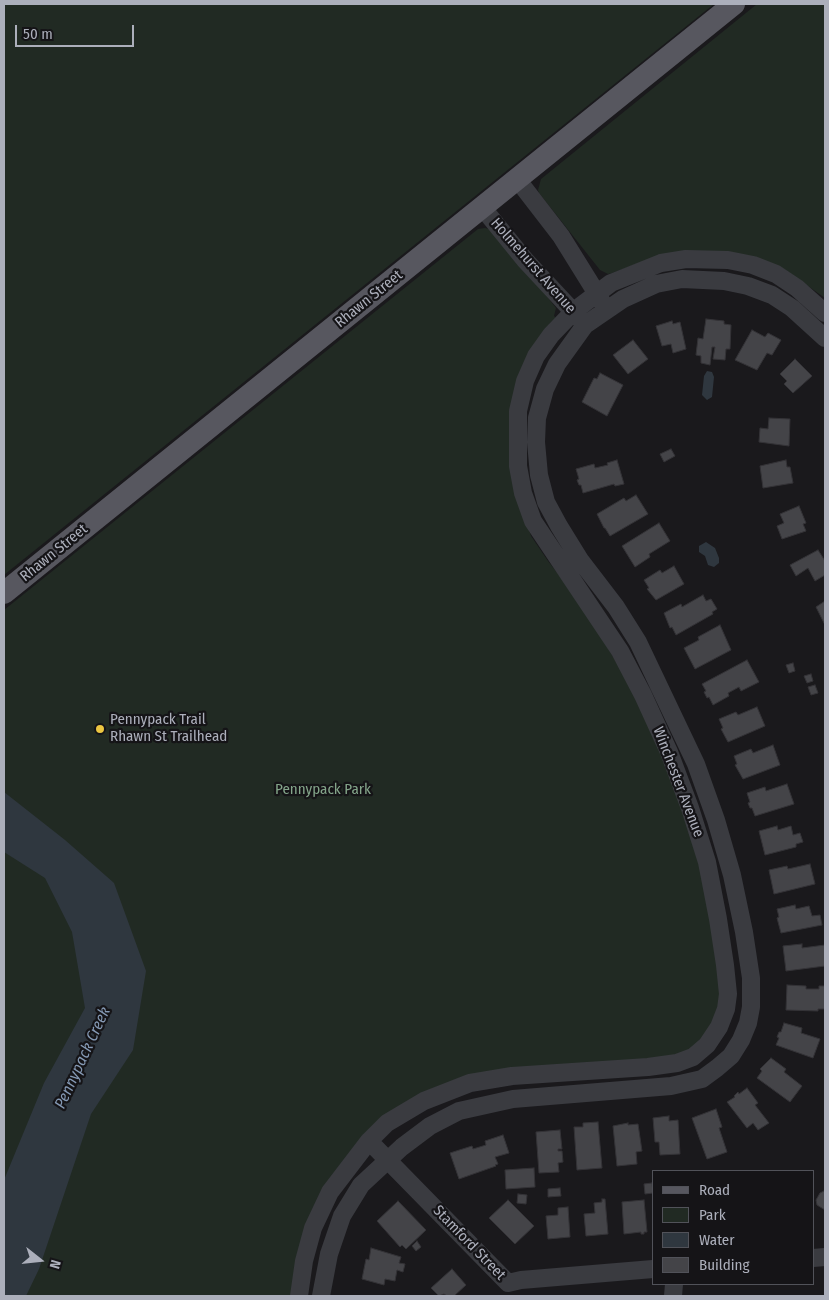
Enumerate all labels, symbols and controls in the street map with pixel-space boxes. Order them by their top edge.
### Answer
scale bar [18,15,136,47]
text: 50 m [23,25,53,43]
street label: Holmehurst Avenue [487,215,579,317]
street label: Rhawn Street [332,266,406,332]
street label: Rhawn Street [17,520,91,586]
place label: Pennypack Trail Rhawn St Trailhead [110,711,227,746]
marker: Pennypack Trail Rhawn St Trailhead [94,723,106,735]
street label: Winchester Avenue [649,724,707,840]
park label: Pennypack Park [275,781,371,799]
water label: Pennypack Creek [51,1004,115,1112]
legend [652,1170,814,1285]
text: Road [699,1181,730,1199]
street label: Stamford Street [429,1202,509,1284]
text: Park [699,1206,726,1224]
text: Water [699,1231,734,1249]
north arrow [15,1235,65,1285]
text: Building [699,1256,750,1274]
text: N [46,1258,64,1271]

